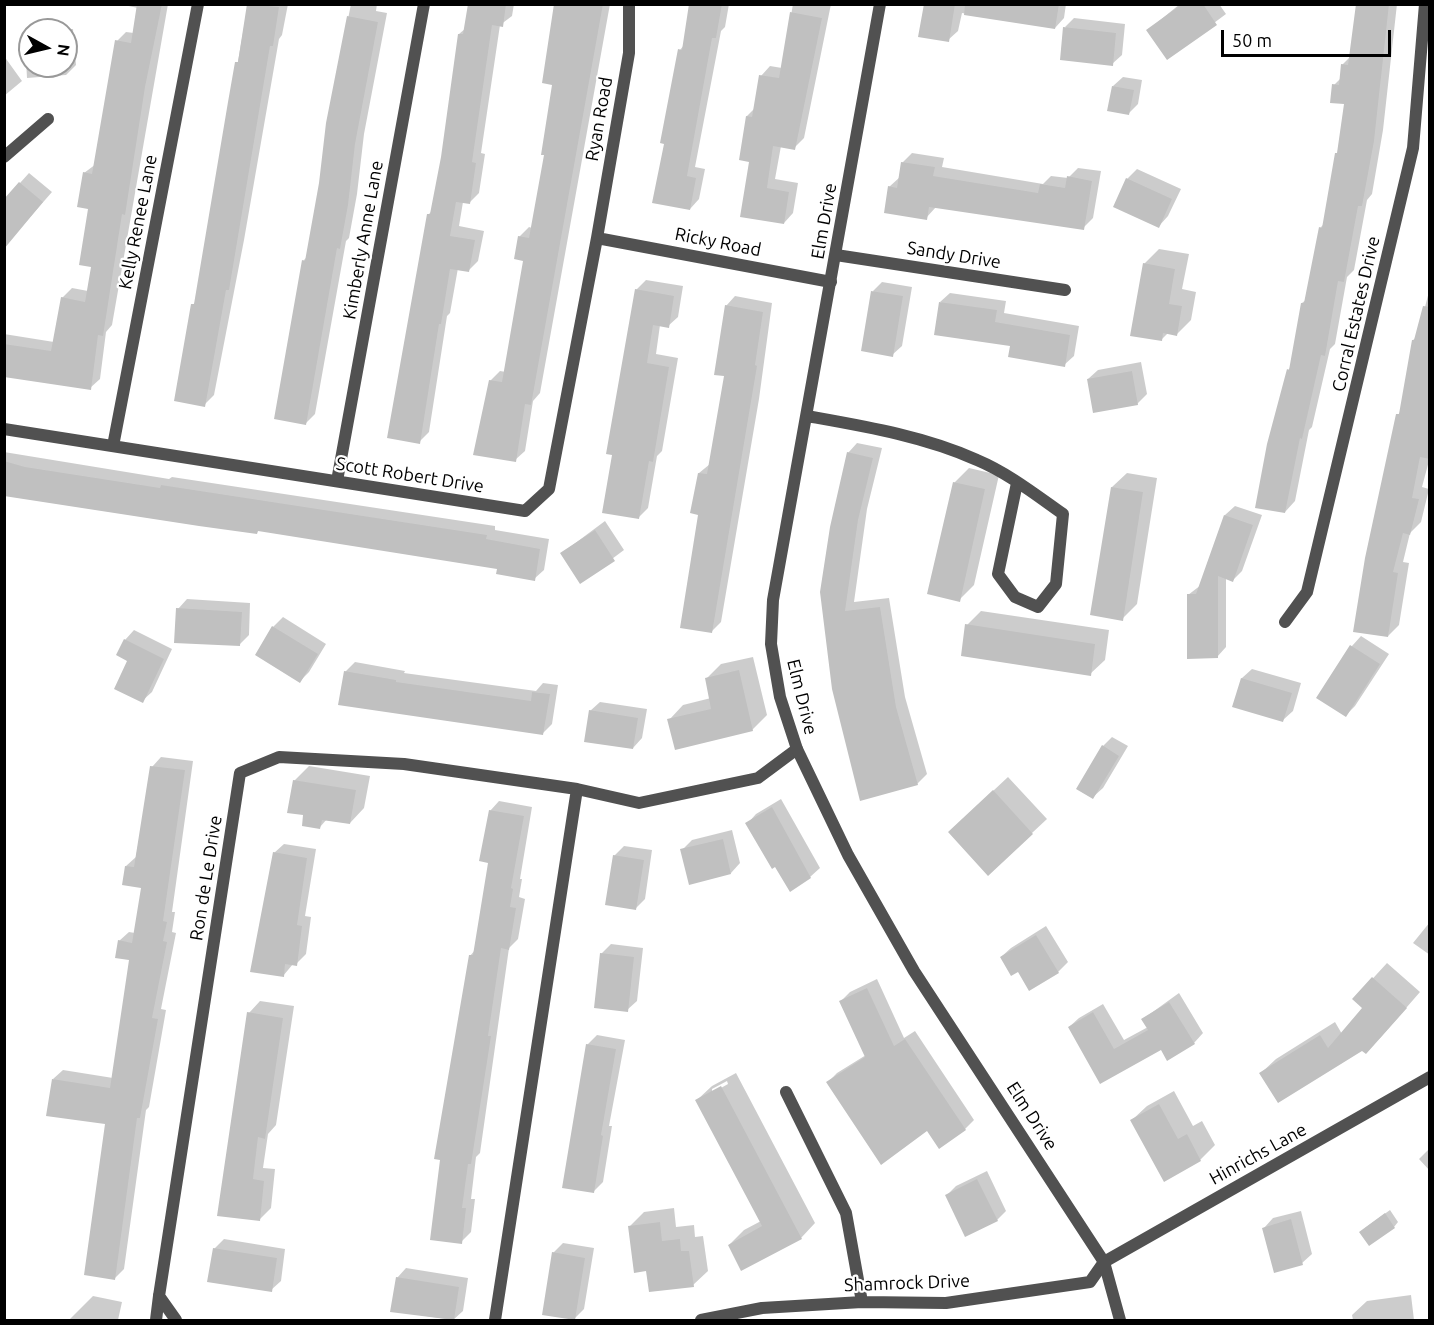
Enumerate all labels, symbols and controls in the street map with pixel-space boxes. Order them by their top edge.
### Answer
north arrow [18,18,78,78]
scale bar [1224,18,1394,56]
text: 50 m [1232,30,1272,50]
text: N [54,43,74,57]
street label: Ryan Road [581,75,617,163]
street label: Kelly Renee Lane [114,153,162,291]
street label: Kimberly Anne Lane [338,159,388,321]
street label: Elm Drive [807,181,841,261]
street label: Ricky Road [673,223,763,261]
street label: Corral Estates Drive [1328,234,1384,394]
street label: Sandy Drive [905,237,1003,273]
street label: Scott Robert Drive [335,453,485,497]
street label: Elm Drive [782,657,822,737]
street label: Ron de Le Drive [185,814,227,942]
street label: Elm Drive [1002,1078,1062,1154]
street label: Hinrichs Lane [1206,1118,1310,1190]
street label: Shamrock Drive [844,1270,970,1296]

